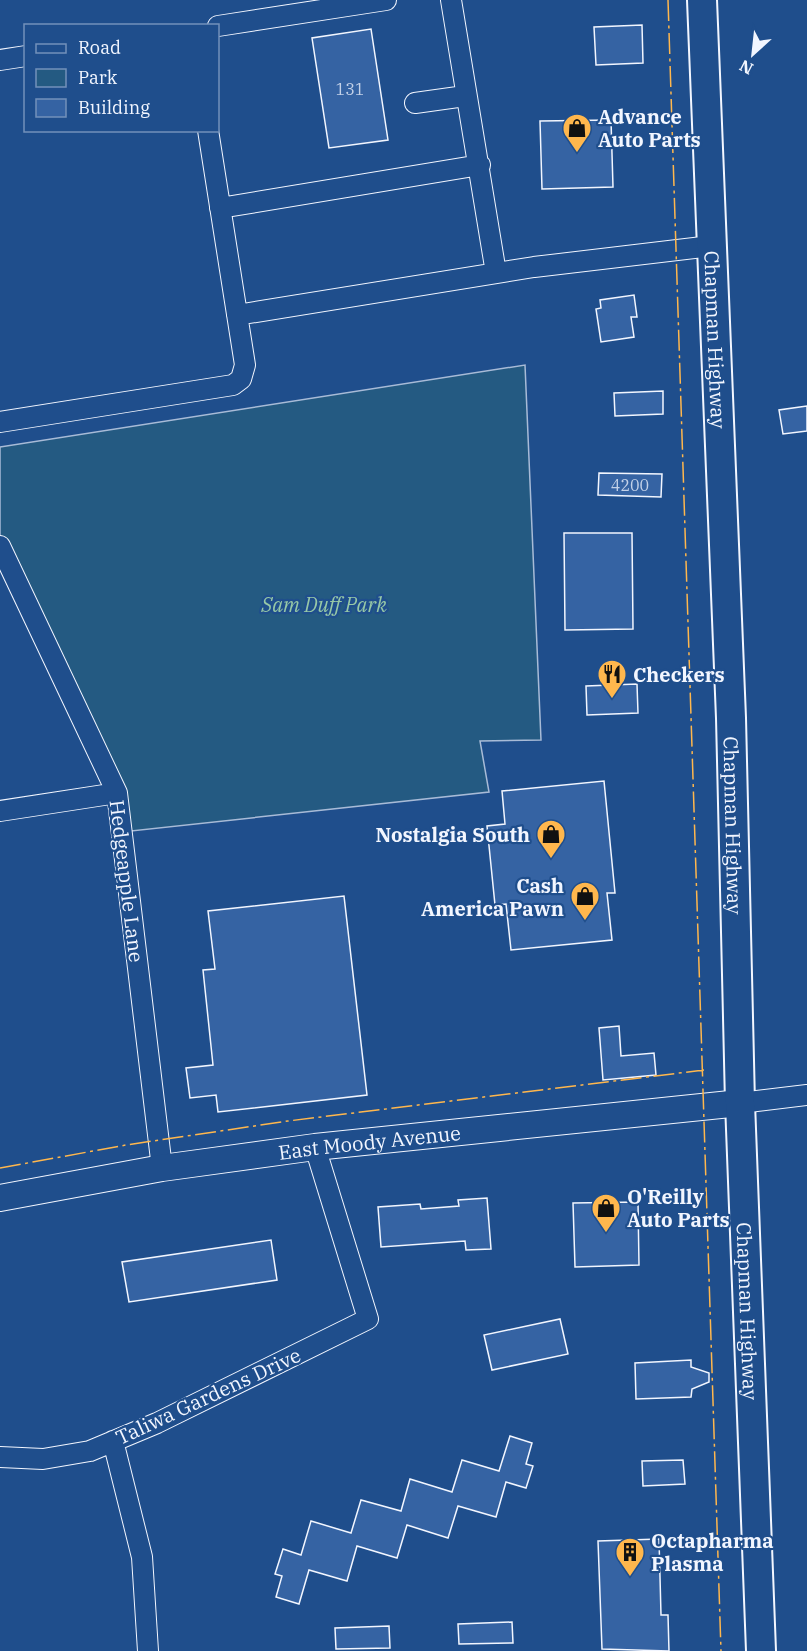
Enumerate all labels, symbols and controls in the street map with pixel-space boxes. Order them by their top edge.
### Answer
legend [24,24,219,132]
north arrow [723,24,783,84]
text: Road [78,36,121,59]
text: N [736,56,756,79]
text: Park [78,66,118,89]
house number: 131 [336,79,364,99]
text: Building [78,96,150,119]
place label: Advance Auto Parts [598,103,701,153]
shop icon: Advance Auto Parts [561,112,593,154]
street label: Chapman Highway [699,250,733,430]
house number: 4200 [611,475,649,495]
park label: Sam Duff Park [260,591,387,618]
restaurant icon: Checkers [596,658,628,700]
place label: Checkers [633,661,725,688]
street label: Chapman Highway [718,736,749,915]
street label: Hedgeapple Lane [104,798,150,964]
shop icon: Nostalgia South [535,818,567,860]
place label: Nostalgia South [375,821,530,848]
place label: Cash America Pawn [421,872,564,922]
shop icon: Cash America Pawn [569,880,601,922]
street label: East Moody Avenue [277,1118,462,1165]
place label: O'Reilly Auto Parts [627,1183,730,1233]
shop icon: O'Reilly Auto Parts [590,1192,622,1234]
street label: Chapman Highway [731,1222,765,1401]
street label: Taliwa Gardens Drive [111,1341,305,1451]
place label: Octapharma Plasma [651,1527,774,1577]
building icon: Octapharma Plasma [614,1536,646,1578]

